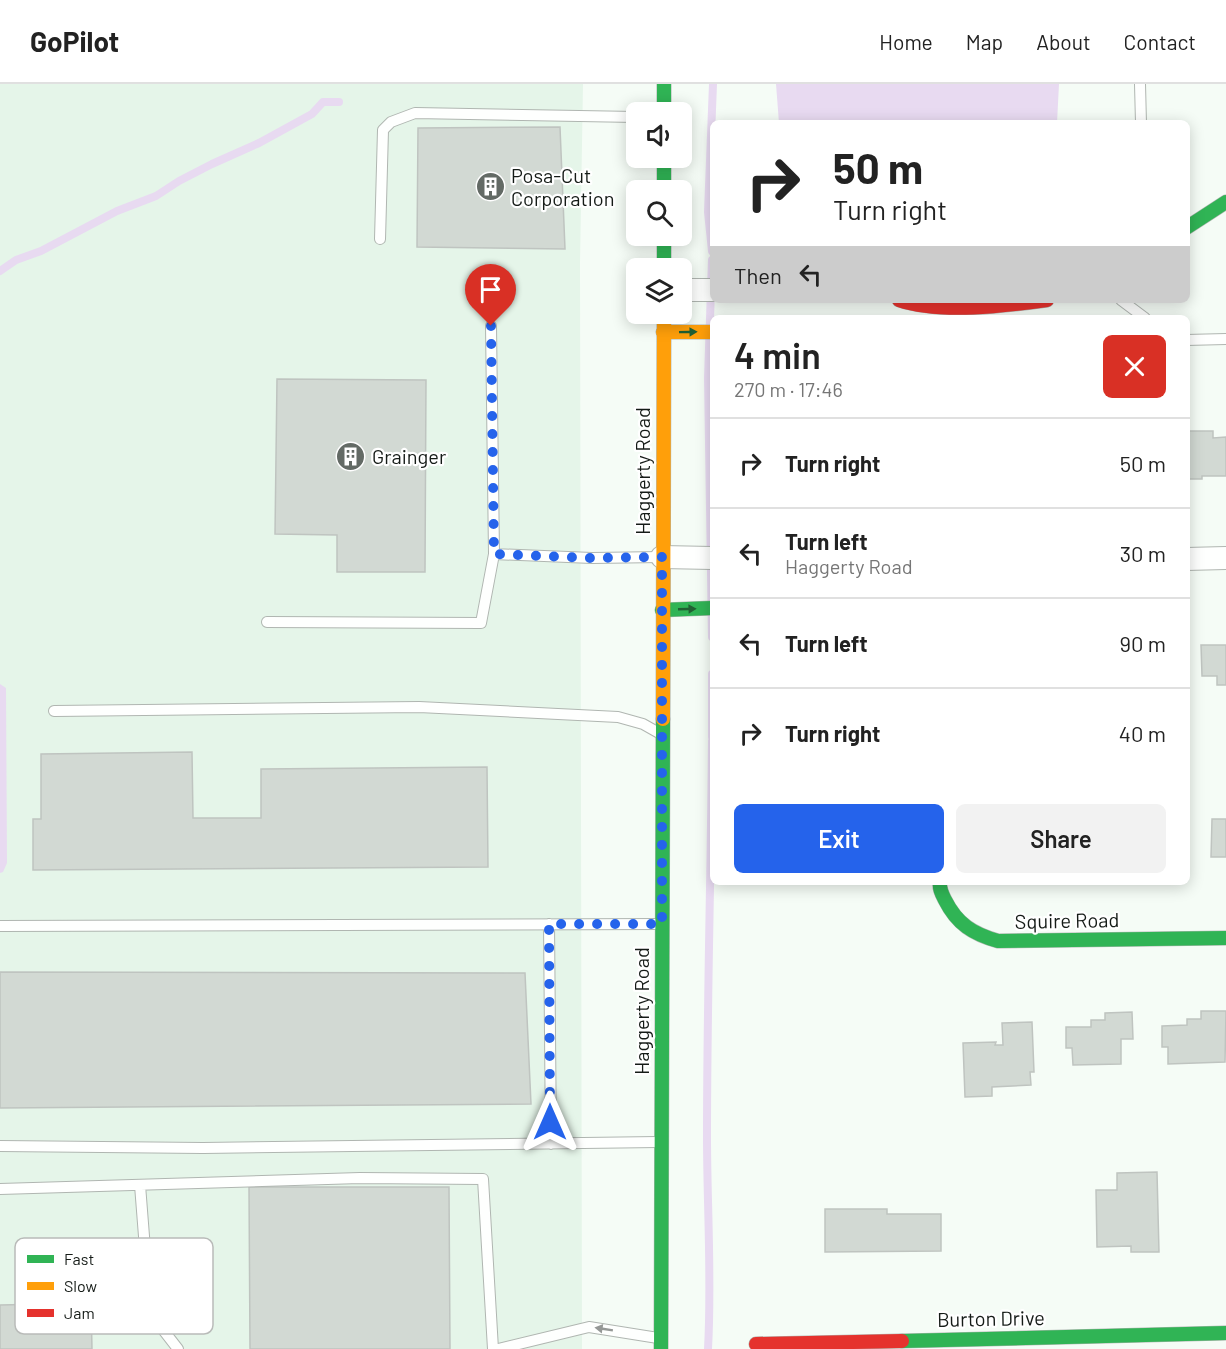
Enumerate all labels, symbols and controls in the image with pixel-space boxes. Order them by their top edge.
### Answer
text: GoPilot [30,24,119,58]
text: Home [879,29,933,54]
text: Map [966,29,1003,54]
text: About [1036,29,1091,54]
text: Contact [1124,29,1196,54]
map controls [626,102,692,324]
button: sound [626,102,692,168]
text: 50 m [833,142,923,192]
icon: right [734,144,812,222]
place label: Posa-Cut Corporation [511,163,615,210]
building icon: Posa-Cut Corporation [474,171,506,203]
button: search [626,180,692,246]
text: Turn right [833,193,947,225]
button: layers [626,258,692,324]
icon: left [794,258,827,291]
text: Then [734,262,782,288]
pin [465,264,516,326]
icon: arrive [474,273,507,306]
one-way arrow [678,327,697,337]
text: 4 min [734,333,821,376]
button: close [1103,335,1166,398]
text: 270 m · 17:46 [734,377,843,401]
street label: Haggerty Road [630,407,654,535]
building icon: Grainger [335,441,367,473]
place label: Grainger [372,444,446,468]
icon: right [734,447,767,480]
text: Turn right [785,450,880,476]
text: 50 m [1120,450,1166,476]
text: Turn left [785,528,868,554]
icon: left [734,537,767,570]
text: 30 m [1120,540,1166,566]
text: Haggerty Road [785,554,913,578]
one-way arrow [678,604,697,613]
icon: left [734,627,767,660]
text: Turn left [785,630,868,656]
text: 90 m [1120,630,1166,656]
icon: right [734,717,767,750]
text: Turn right [785,720,880,746]
text: 40 m [1119,720,1166,746]
button: Exit [734,804,944,873]
button: Share [956,804,1166,873]
street label: Squire Road [1014,907,1119,933]
street label: Haggerty Road [629,947,653,1075]
position arrow [518,1090,582,1154]
legend [15,1238,213,1334]
text: Fast [64,1249,94,1268]
text: Slow [64,1276,97,1295]
text: Jam [64,1303,95,1322]
street label: Burton Drive [937,1305,1045,1331]
one-way arrow [594,1325,613,1334]

